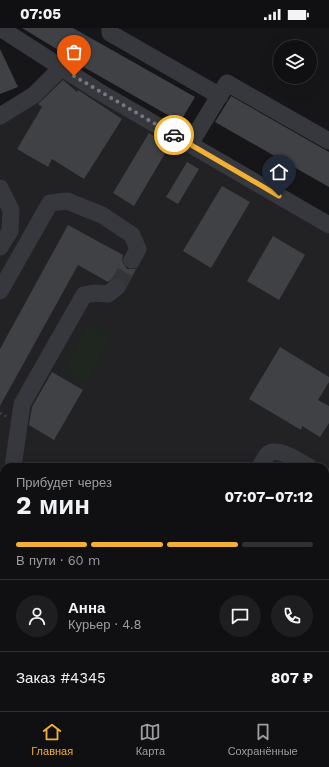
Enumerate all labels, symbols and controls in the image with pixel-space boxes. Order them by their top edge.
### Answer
text: 07:05 [20,5,61,23]
pin [57,35,91,76]
map controls [273,40,317,84]
button: layers [273,40,317,84]
icon: bag [63,41,85,63]
courier [154,115,194,155]
icon: car [163,124,185,146]
pin [262,155,296,196]
icon: home [268,161,290,183]
text: Прибудет через [16,475,112,490]
text: 07:07–07:12 [224,488,313,506]
text: 2 мин [16,490,90,520]
text: В пути · 60 m [16,553,100,568]
button: person [16,595,58,637]
button: chat [219,595,261,637]
button: phone [271,595,313,637]
text: Анна [68,599,105,617]
text: Курьер · 4.8 [68,617,141,632]
text: Заказ #4345 [16,669,106,687]
text: 807 ₽ [271,669,313,687]
tab: Главная [31,721,73,758]
tab: Карта [136,721,165,758]
tab: Сохранённые [228,721,298,758]

